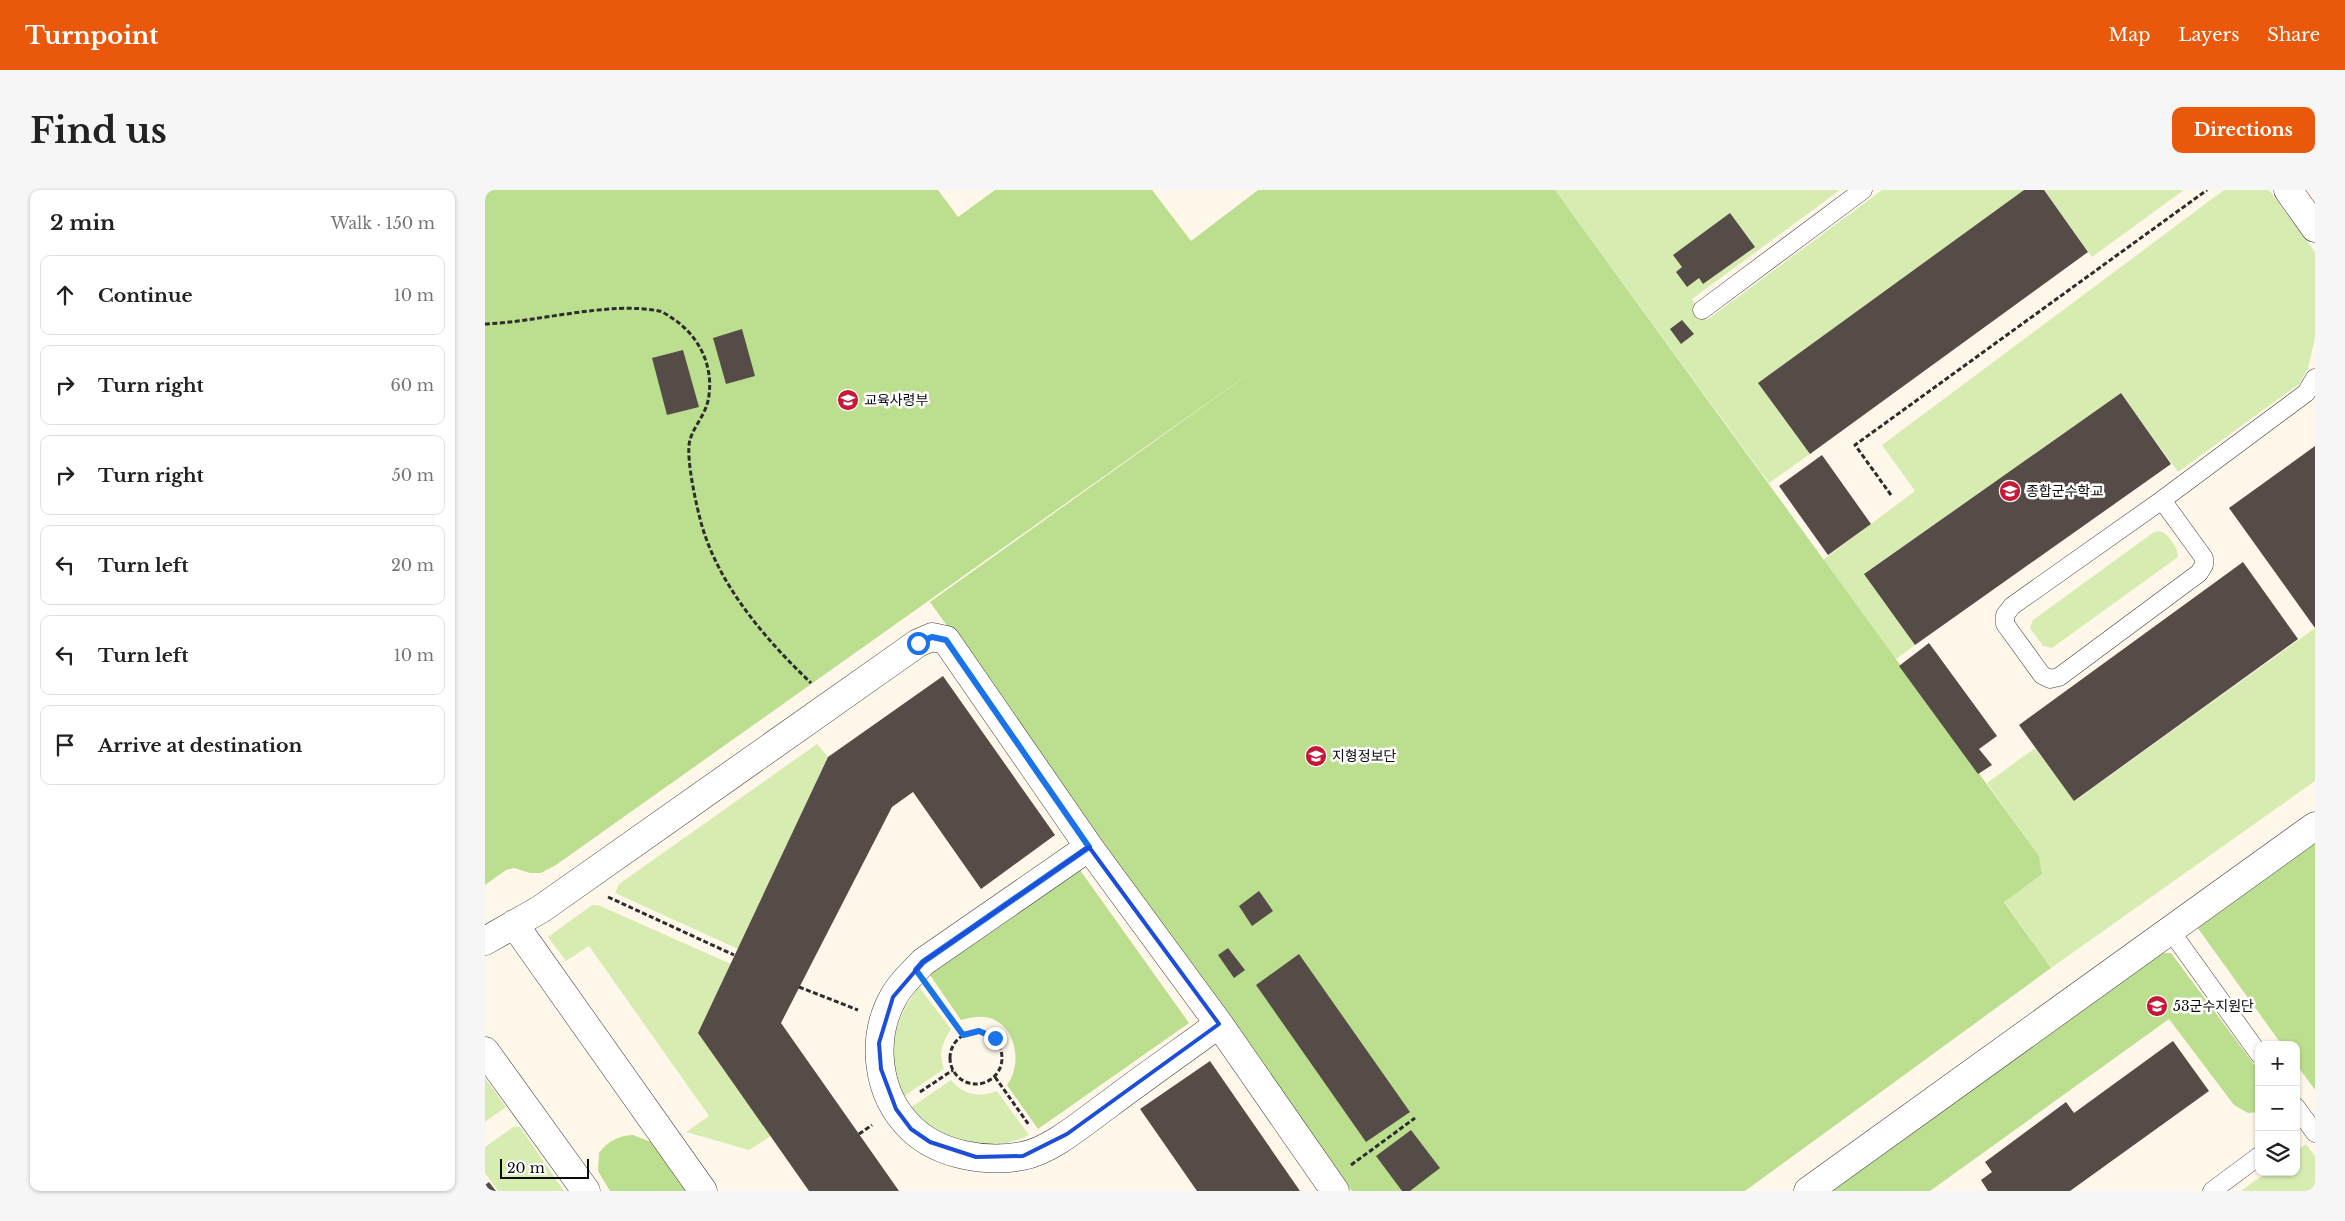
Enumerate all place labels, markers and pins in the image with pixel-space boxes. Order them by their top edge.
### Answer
school or university icon: 교육사령부 [836,388,860,412]
place label: 교육사령부 [864,391,929,409]
school or university icon: 종합군수학교 [1998,479,2022,503]
place label: 종합군수학교 [2026,482,2103,500]
school or university icon: 지형정보단 [1304,744,1328,768]
place label: 지형정보단 [1332,747,1397,765]
school or university icon: 53군수지원단 [2145,994,2169,1018]
place label: 53군수지원단 [2173,997,2254,1015]

